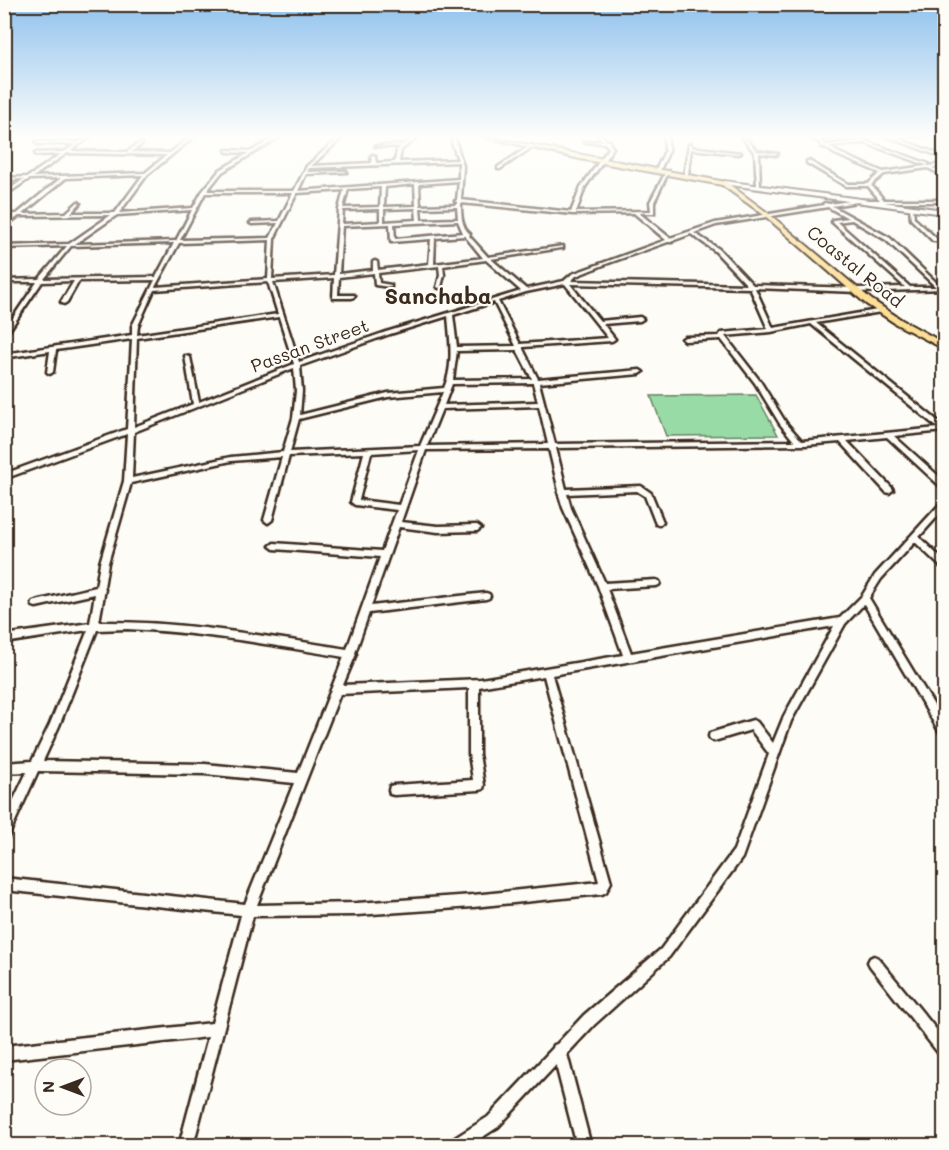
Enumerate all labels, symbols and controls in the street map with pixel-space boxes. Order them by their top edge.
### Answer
street label: Coastal Road [802,220,909,313]
district label: Sanchaba [385,281,491,310]
street label: Passan Street [247,313,372,378]
north arrow [33,1057,93,1117]
text: N [37,1081,58,1093]

